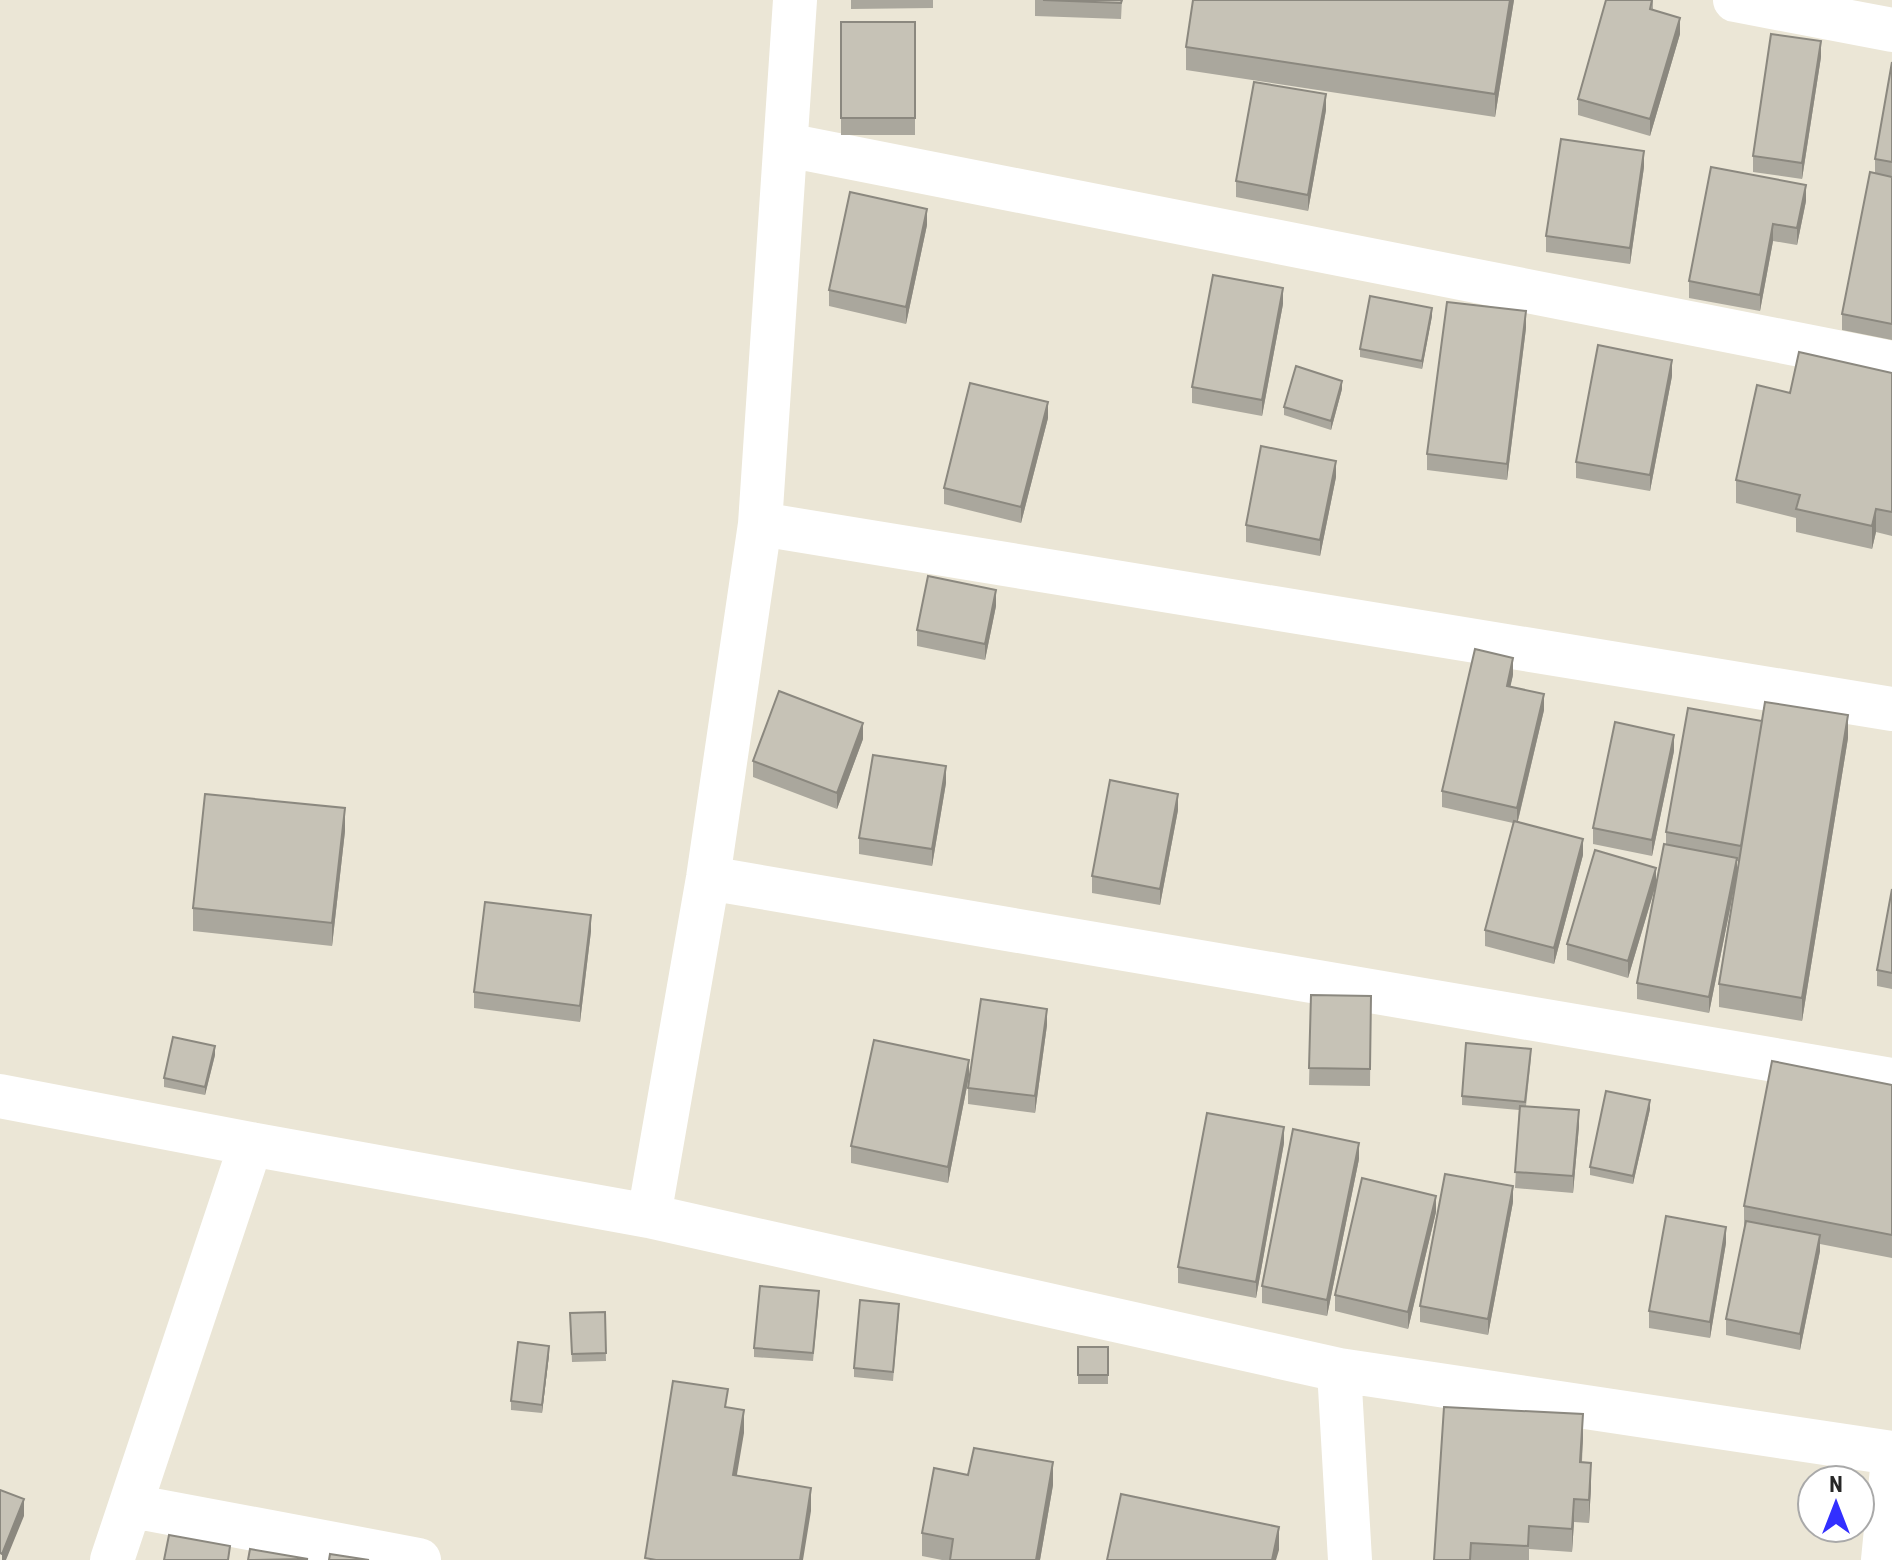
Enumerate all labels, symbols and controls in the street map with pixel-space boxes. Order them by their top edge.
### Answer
north arrow [1796,1464,1876,1544]
text: N [1829,1472,1843,1497]

